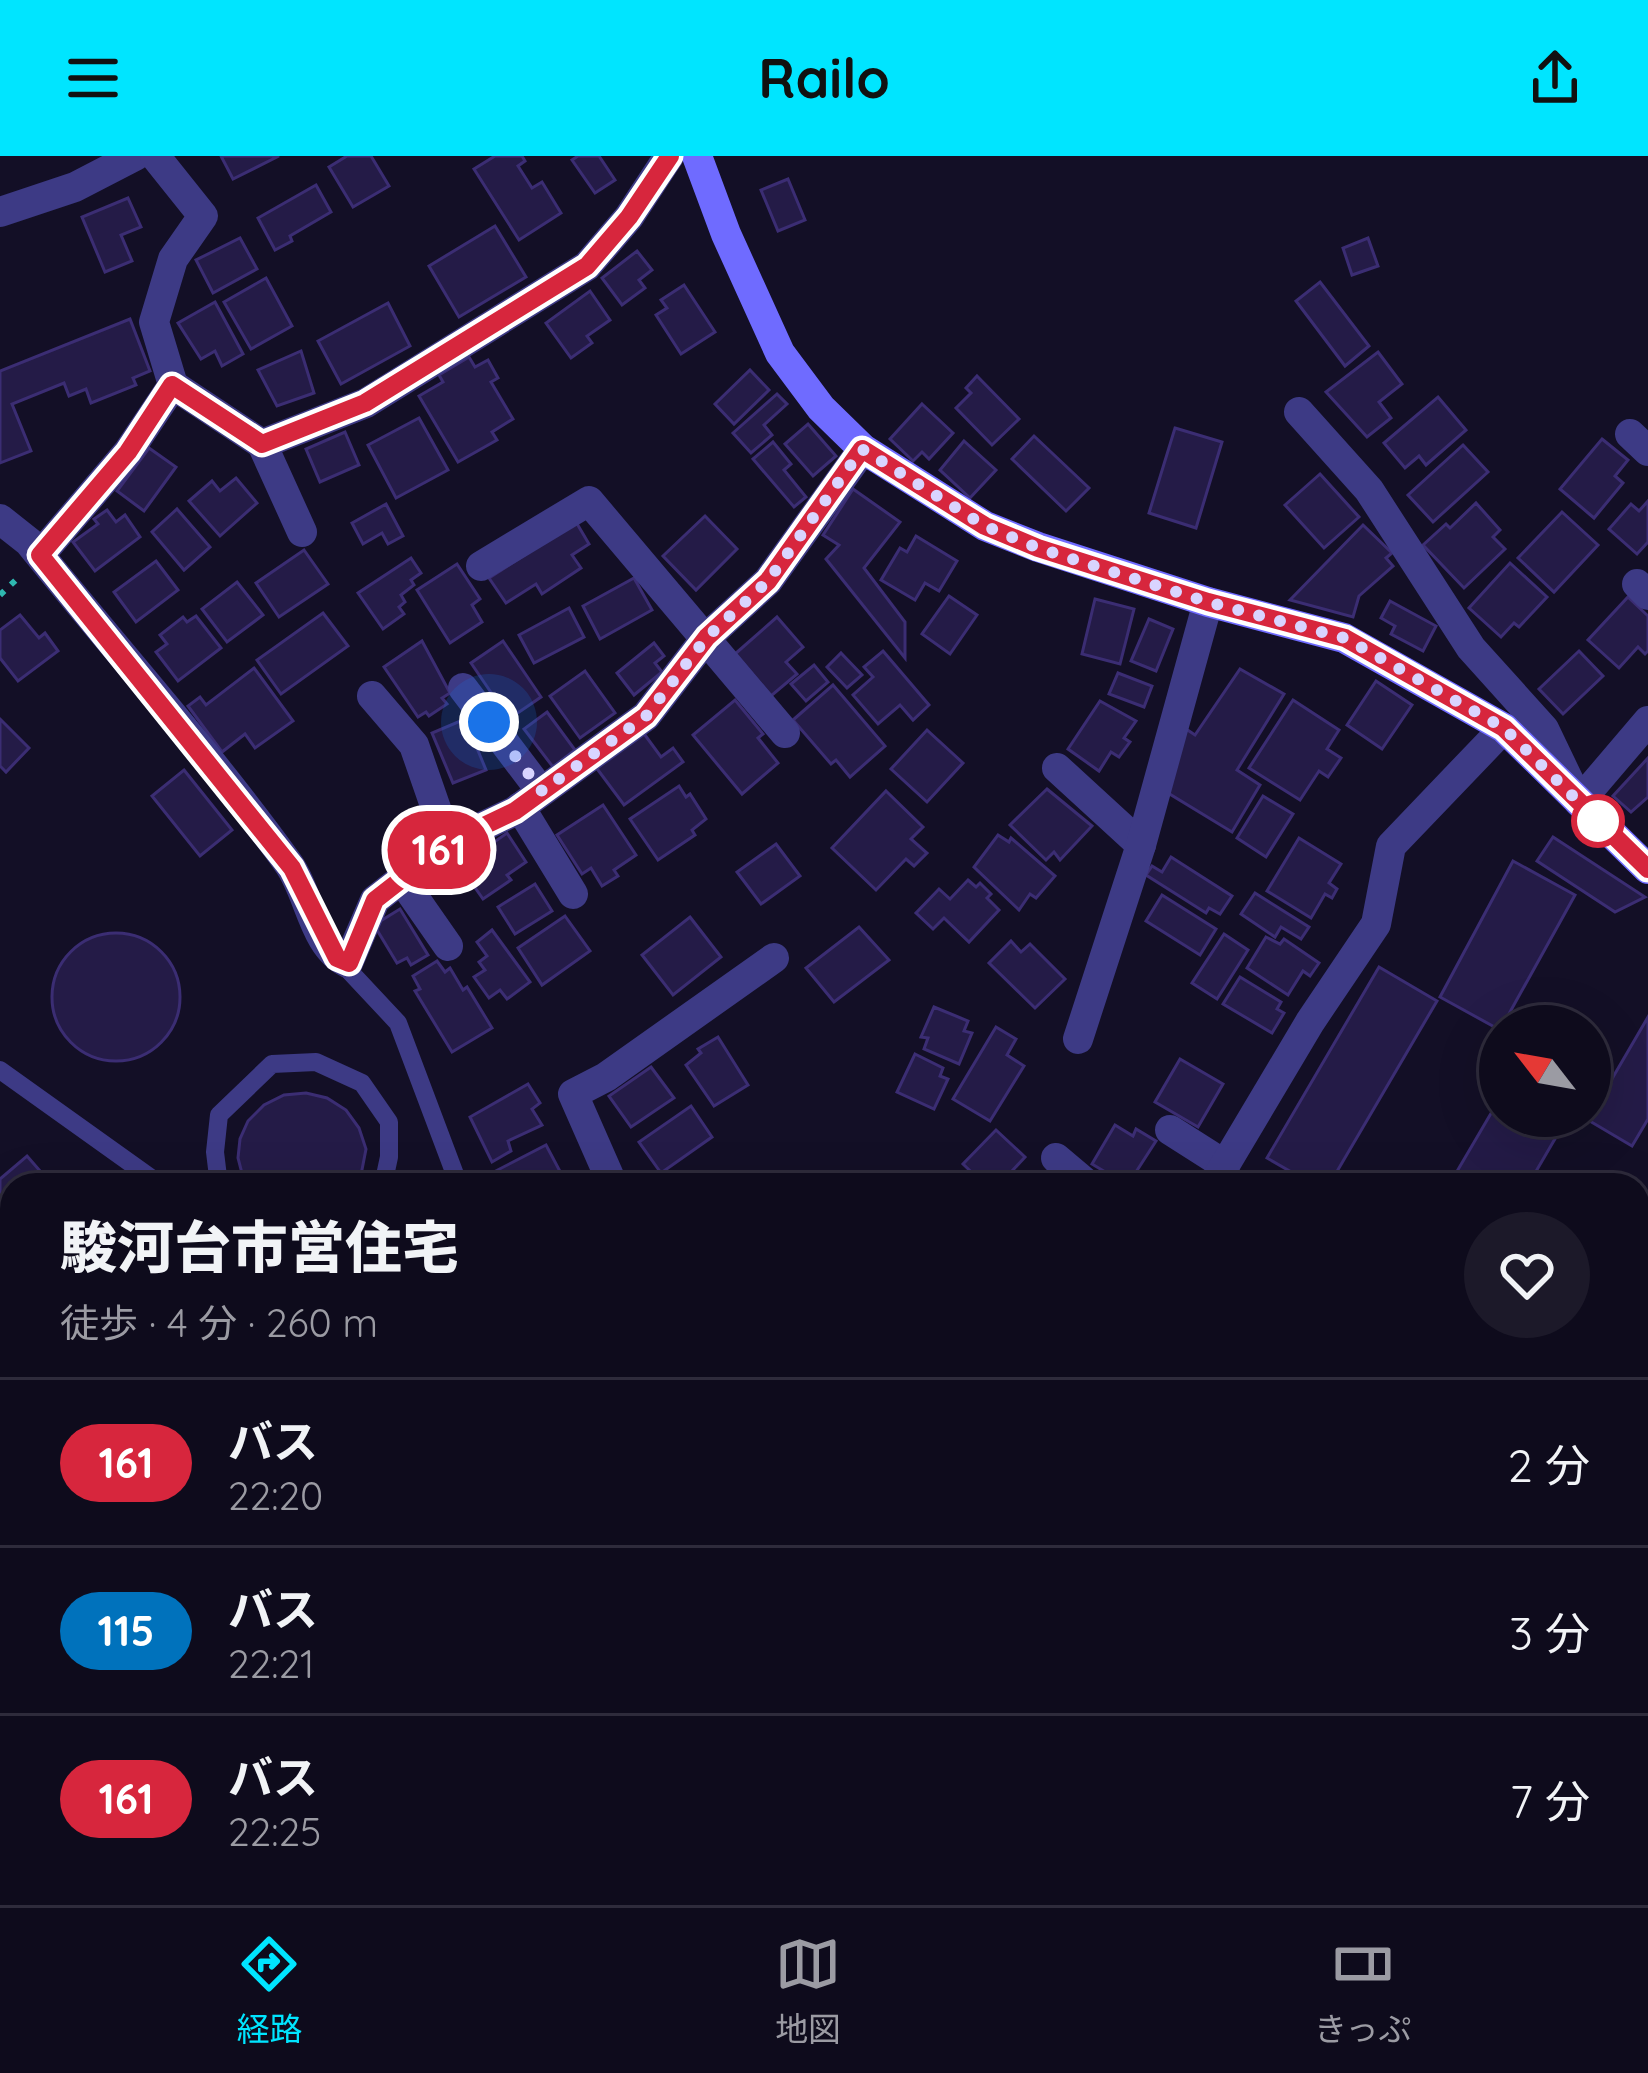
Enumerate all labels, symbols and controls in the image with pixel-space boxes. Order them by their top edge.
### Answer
text: Railo [758,44,890,112]
icon: menu [60,45,126,111]
icon: share [1522,45,1588,111]
your location [459,692,519,752]
unlabelled marker [1573,796,1623,846]
line badge: 161 [370,811,508,889]
text: 161 [411,823,467,876]
north arrow [1479,1005,1611,1137]
map controls [1479,1005,1611,1137]
text: 駿河台市営住宅 [60,1211,459,1282]
button: heart [1464,1212,1590,1338]
text: 徒歩 · 4 分 · 260 m [60,1298,378,1347]
text: バス [228,1413,318,1469]
text: 161 [98,1436,154,1489]
text: 2 分 [1508,1437,1590,1493]
text: 22:20 [228,1471,323,1520]
text: バス [228,1581,318,1637]
text: 115 [98,1604,154,1657]
text: 3 分 [1509,1605,1590,1661]
text: 22:21 [228,1639,315,1688]
text: バス [228,1749,318,1805]
text: 161 [98,1772,154,1825]
text: 7 分 [1510,1773,1590,1829]
text: 22:25 [228,1807,321,1856]
tab: 経路 [236,1931,302,2051]
tab: 地図 [775,1931,841,2051]
tab: きっぷ [1314,1931,1412,2051]

